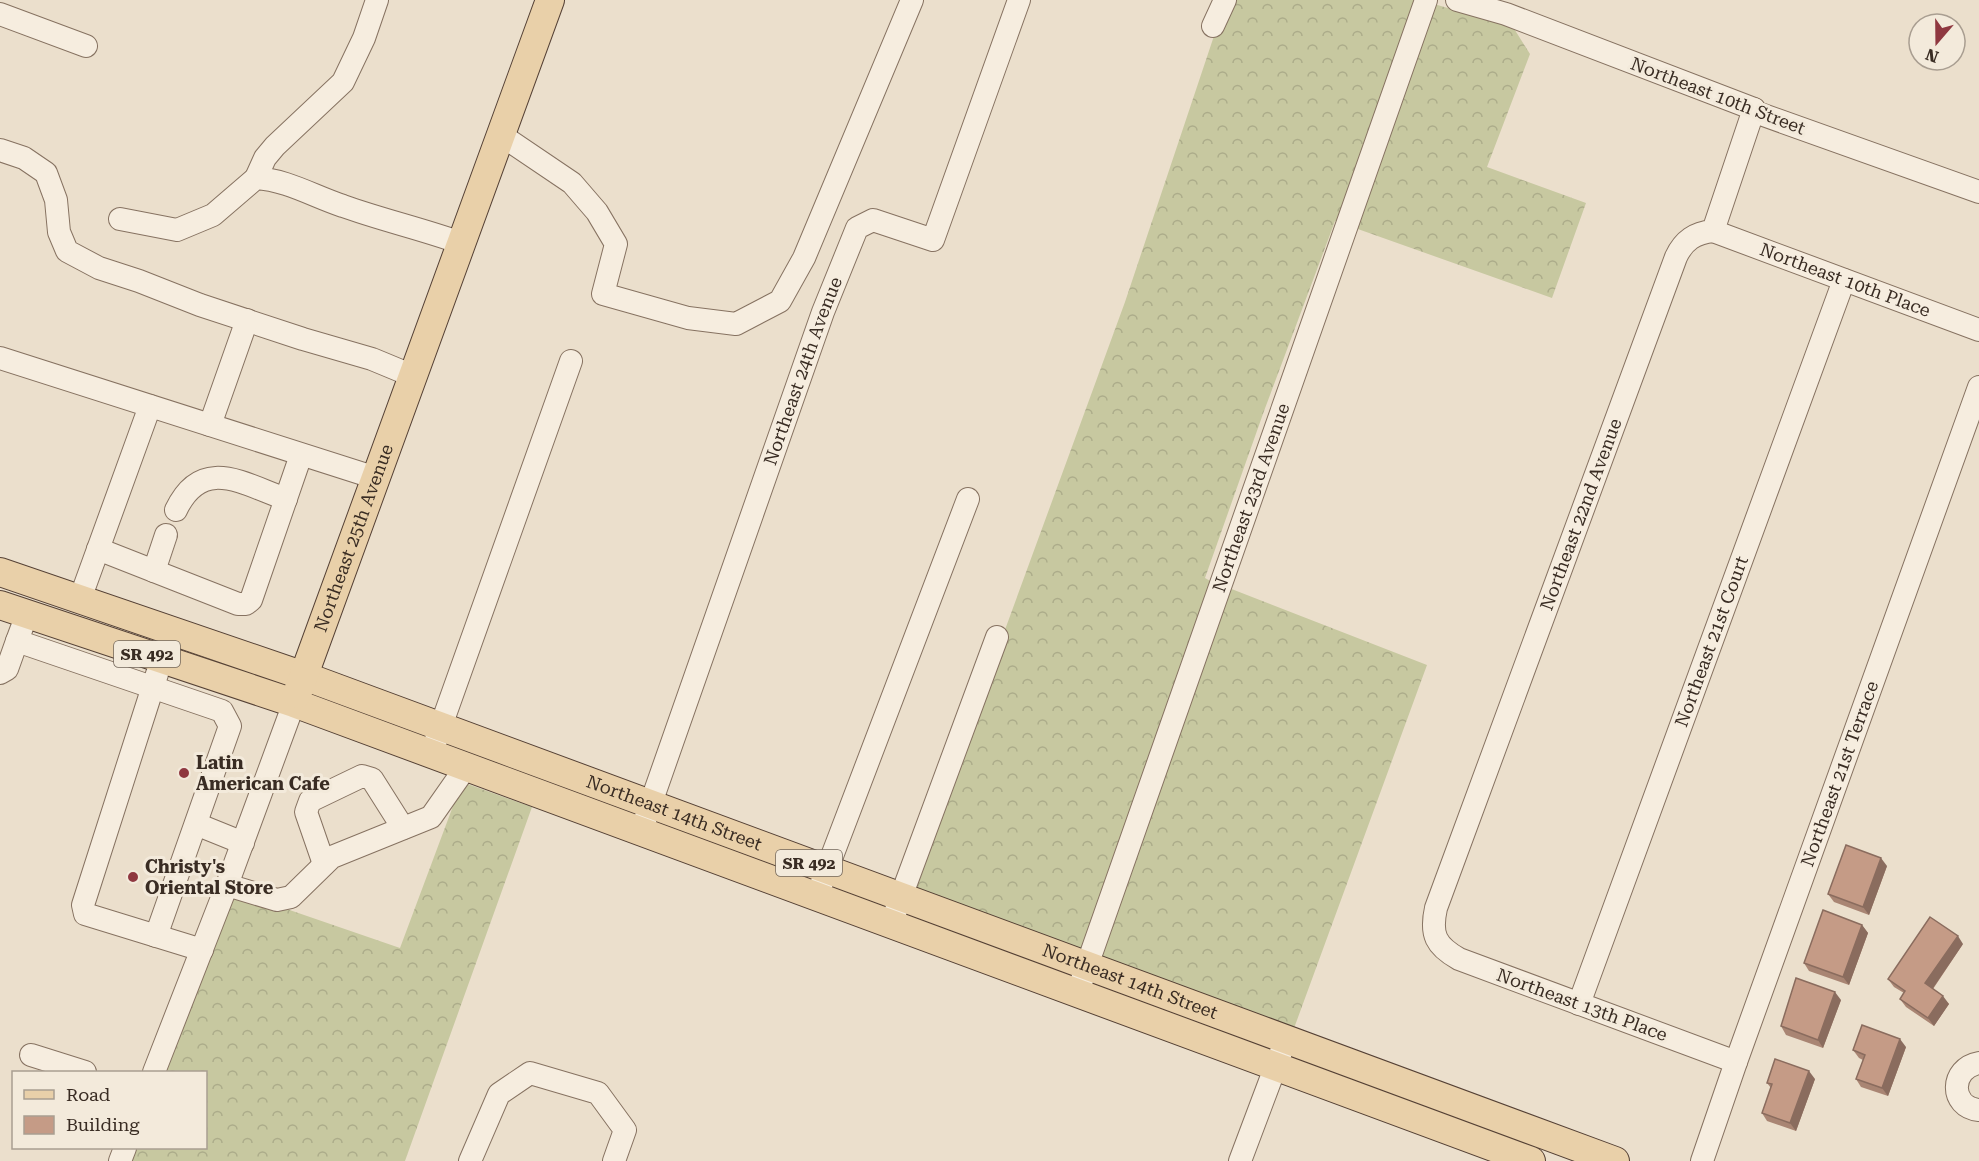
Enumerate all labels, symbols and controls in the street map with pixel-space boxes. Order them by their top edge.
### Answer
north arrow [1907,12,1967,72]
text: N [1923,45,1941,67]
street label: Northeast 10th Street [1628,53,1809,139]
street label: Northeast 10th Place [1757,238,1934,321]
street label: Northeast 24th Avenue [759,274,846,468]
street label: Northeast 23rd Avenue [1208,400,1294,595]
street label: Northeast 22nd Avenue [1536,415,1626,613]
street label: Northeast 25th Avenue [310,441,397,635]
street label: Northeast 21st Court [1670,553,1752,730]
road number: SR 492 [114,641,180,667]
street label: Northeast 21st Terrace [1796,678,1882,869]
place label: Latin American Cafe [196,752,330,794]
marker: Latin American Cafe [177,766,191,780]
street label: Northeast 14th Street [584,770,765,855]
road number: SR 492 [776,850,842,876]
place label: Christy's Oriental Store [145,856,274,898]
marker: Christy's Oriental Store [126,870,140,884]
street label: Northeast 14th Street [1040,939,1221,1023]
street label: Northeast 13th Place [1494,964,1671,1045]
legend [12,1071,207,1149]
text: Road [66,1084,111,1105]
text: Building [66,1114,140,1135]

